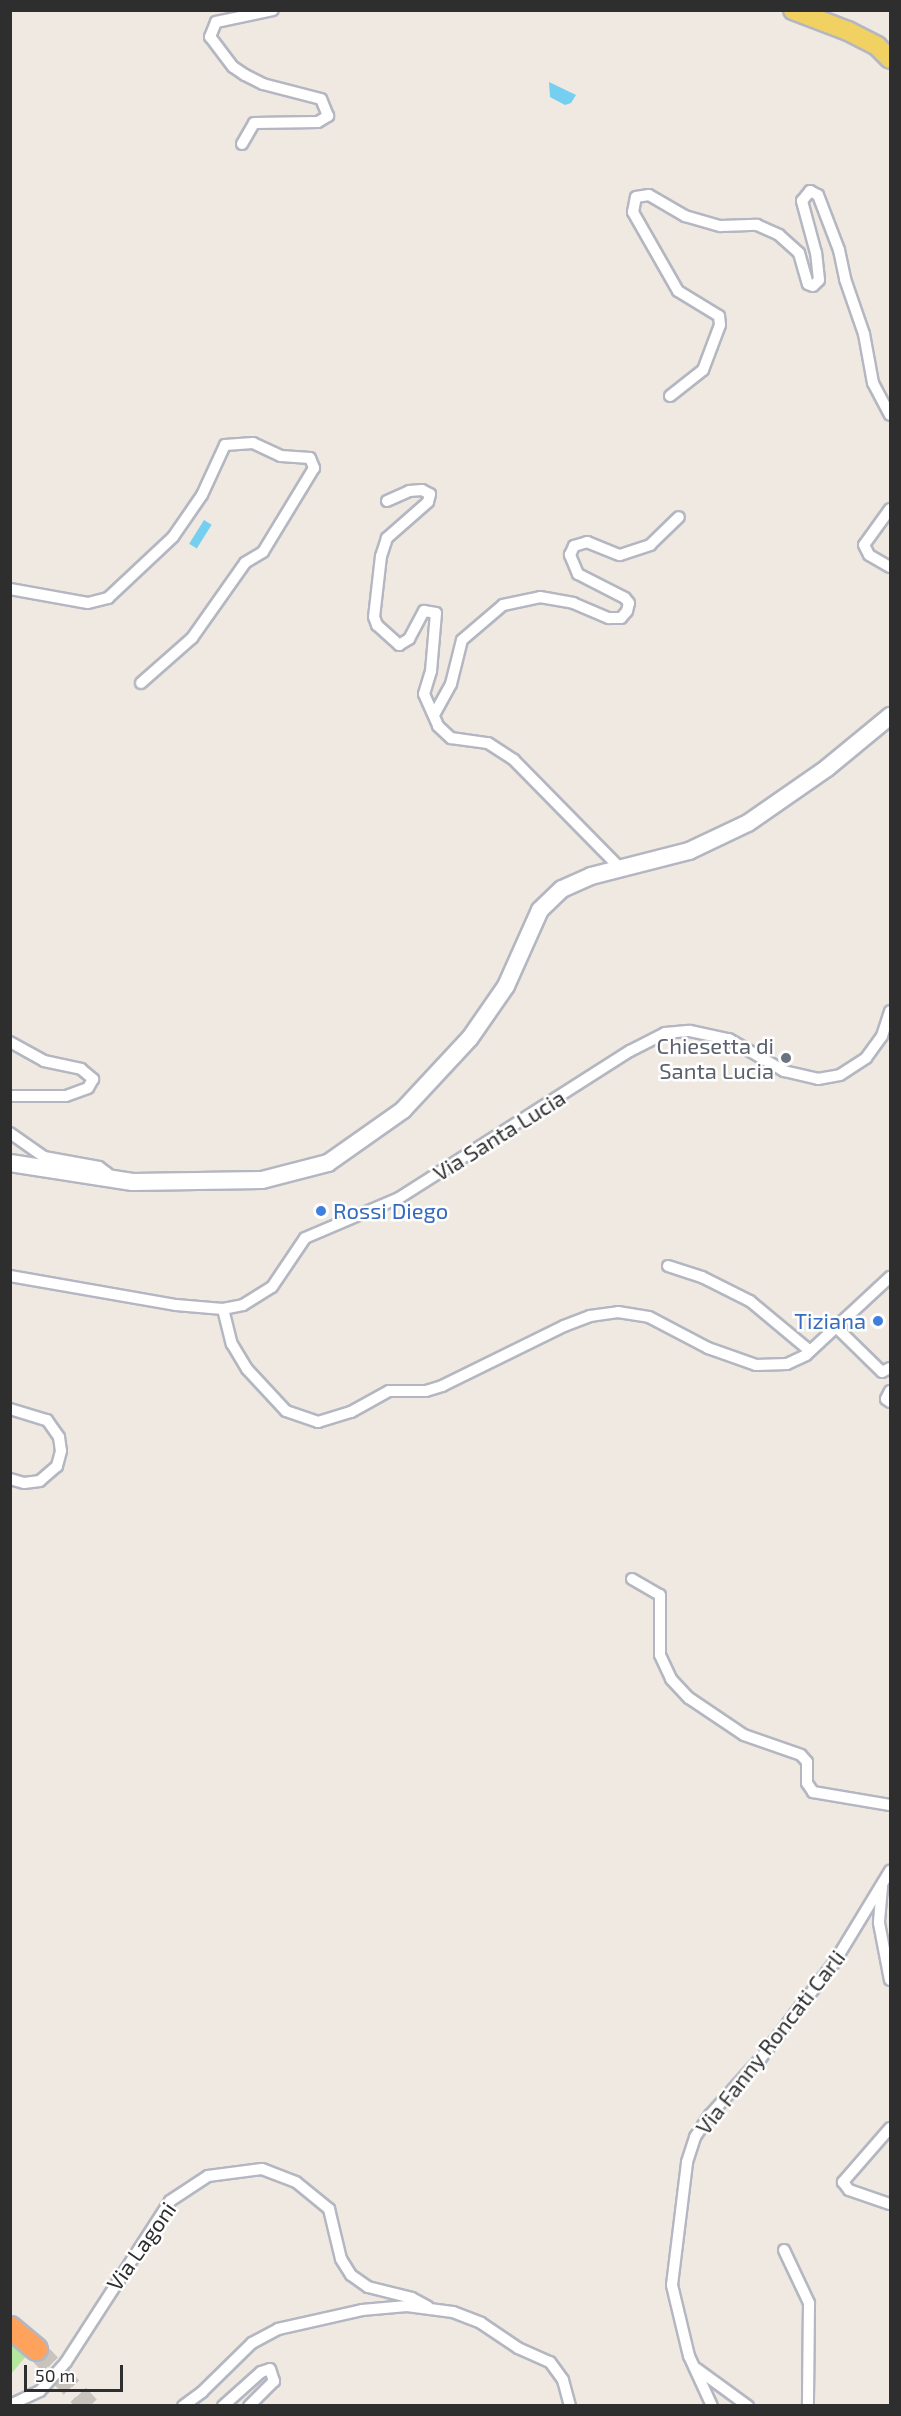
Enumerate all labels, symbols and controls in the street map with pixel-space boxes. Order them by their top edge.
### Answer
place label: Chiesetta di Santa Lucia [657,1032,774,1084]
marker: Chiesetta di Santa Lucia [779,1051,793,1065]
street label: Via Santa Lucia [428,1084,570,1186]
place label: Rossi Diego [333,1198,448,1224]
marker: Rossi Diego [314,1204,328,1218]
place label: Tiziana [794,1308,866,1334]
marker: Tiziana [871,1314,885,1328]
street label: Via Fanny Roncati Carli [690,1944,850,2140]
street label: Via Lagoni [101,2197,181,2295]
scale bar [27,2353,126,2391]
text: 50 m [35,2364,75,2386]

